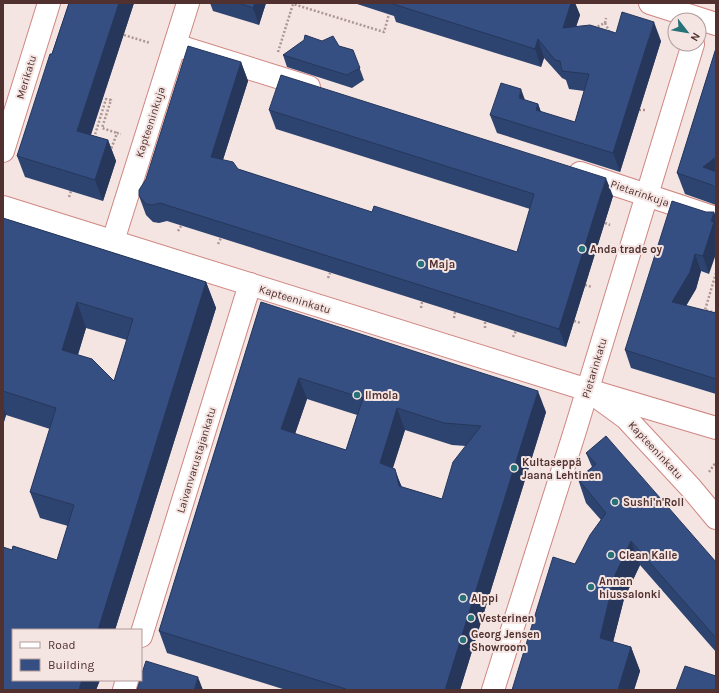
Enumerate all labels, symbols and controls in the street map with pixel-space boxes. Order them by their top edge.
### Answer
north arrow [667,12,707,52]
text: N [688,30,703,44]
street label: Merikatu [14,54,39,101]
street label: Kapteeninkuja [133,85,168,159]
street label: Pietarinkuja [609,177,671,210]
place label: Anda trade oy [590,243,662,256]
marker: Anda trade oy [577,244,587,254]
place label: Maja [429,258,455,271]
marker: Maja [416,259,426,269]
street label: Kapteeninkatu [257,282,332,317]
street label: Pietarinkatu [579,337,610,400]
place label: Ilmola [365,389,398,402]
marker: Ilmola [352,390,362,400]
street label: Laivanvarustajankatu [174,406,219,515]
street label: Kapteeninkatu [626,419,686,482]
place label: Kultaseppä Jaana Lehtinen [522,456,601,482]
marker: Kultaseppä Jaana Lehtinen [509,463,519,473]
place label: Sushi'n'Roll [623,496,684,509]
marker: Sushi'n'Roll [610,497,620,507]
place label: Clean Kalle [619,549,678,562]
marker: Clean Kalle [606,550,616,560]
place label: Annan hiussalonki [599,575,661,601]
marker: Annan hiussalonki [586,582,596,592]
place label: Alppi [471,592,498,605]
marker: Alppi [458,593,468,603]
place label: Vesterinen [479,612,534,625]
marker: Vesterinen [466,613,476,623]
place label: Georg Jensen Showroom [471,628,540,654]
legend [12,629,142,681]
marker: Georg Jensen Showroom [458,635,468,645]
text: Road [48,638,76,652]
text: Building [48,658,95,672]

